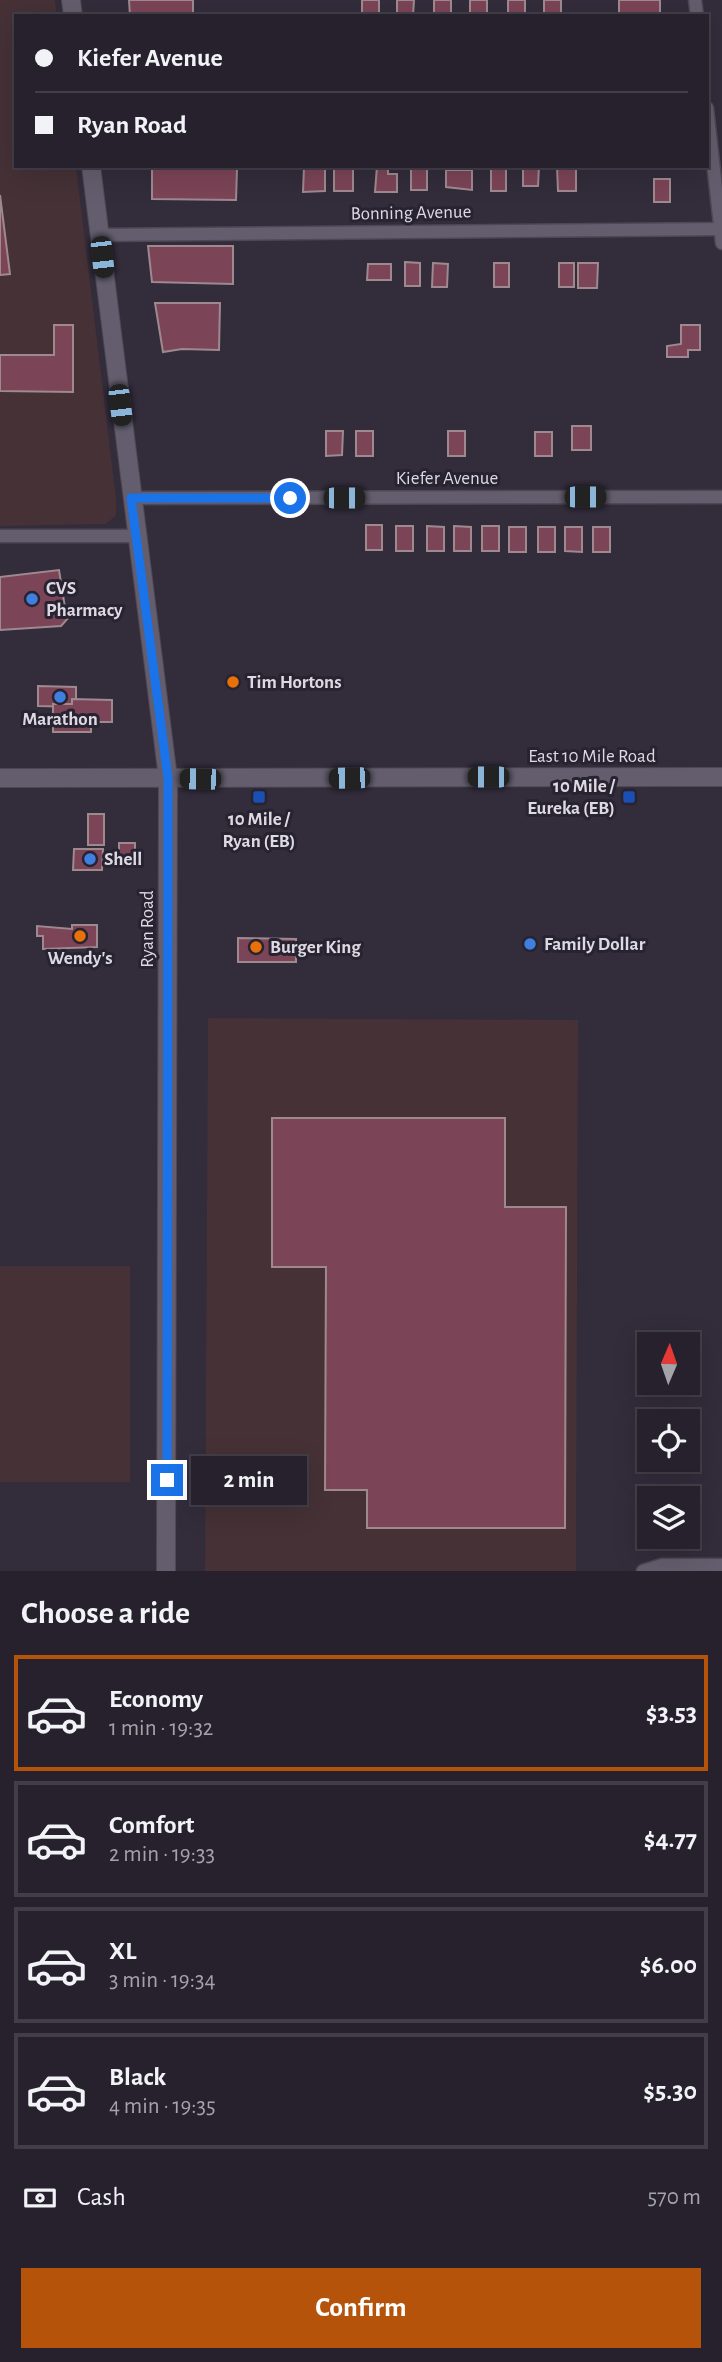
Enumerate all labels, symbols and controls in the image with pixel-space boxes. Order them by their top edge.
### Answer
text: Kiefer Avenue [77,45,223,71]
text: Ryan Road [77,112,187,138]
street label: Bonning Avenue [350,202,472,224]
car [90,235,115,279]
car [108,383,133,427]
street label: Kiefer Avenue [396,469,498,488]
route start [274,482,306,514]
car [565,487,607,508]
car [324,488,366,509]
place label: CVS Pharmacy [46,579,123,620]
marker: CVS Pharmacy [24,591,40,607]
place label: Tim Hortons [247,673,341,692]
marker: Tim Hortons [225,674,241,690]
marker: Marathon [52,689,68,705]
place label: Marathon [22,710,98,729]
street label: East 10 Mile Road [528,747,656,766]
car [328,767,371,789]
car [468,767,510,788]
car [179,768,222,790]
place label: 10 Mile / Eureka (EB) [527,777,616,818]
marker: 10 Mile / Ryan (EB) [251,789,267,805]
marker: 10 Mile / Eureka (EB) [621,789,637,805]
place label: 10 Mile / Ryan (EB) [222,810,296,851]
place label: Shell [104,850,142,869]
marker: Shell [82,851,98,867]
street label: Ryan Road [138,890,157,968]
marker: Wendy's [72,928,88,944]
place label: Family Dollar [544,935,646,954]
marker: Family Dollar [522,936,538,952]
place label: Burger King [270,938,361,957]
marker: Burger King [248,939,264,955]
place label: Wendy's [48,949,112,968]
north arrow [637,1332,700,1395]
map controls [637,1332,700,1549]
button: locate [637,1409,700,1472]
callout: 2 min [192,1456,307,1504]
route end [151,1464,183,1496]
text: 2 min [223,1469,275,1492]
button: layers [637,1486,700,1549]
text: Choose a ride [21,1597,190,1629]
icon: car [25,1682,88,1745]
text: Economy [109,1686,203,1712]
text: $3.53 [646,1700,697,1726]
text: 1 min · 19:32 [109,1717,213,1740]
icon: car [25,1808,88,1871]
text: Comfort [109,1812,194,1838]
text: $4.77 [644,1826,697,1852]
text: 2 min · 19:33 [109,1843,215,1866]
icon: car [25,1934,88,1997]
text: XL [109,1938,136,1964]
text: $6.00 [640,1952,697,1978]
text: 3 min · 19:34 [109,1969,216,1992]
icon: car [25,2060,88,2123]
text: Black [109,2064,166,2090]
text: $5.30 [643,2078,697,2104]
text: 4 min · 19:35 [109,2095,216,2118]
icon: cash [21,2179,59,2217]
text: Cash [77,2184,126,2210]
text: 570 m [647,2186,701,2209]
button: Confirm [21,2268,701,2348]

